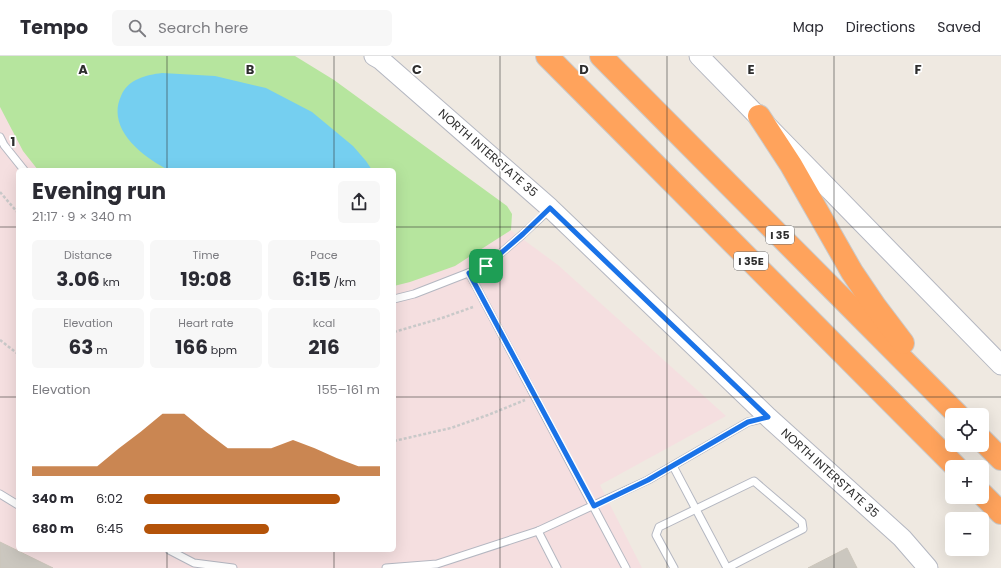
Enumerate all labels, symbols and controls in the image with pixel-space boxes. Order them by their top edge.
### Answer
search box [112,10,392,46]
text: Tempo [20,14,88,41]
icon: search [126,17,148,39]
text: Search here [158,17,248,38]
text: Map [793,17,824,37]
text: Directions [846,17,915,37]
text: Saved [937,17,981,37]
text: A [78,60,88,79]
text: B [246,60,255,79]
text: C [412,60,422,79]
text: D [579,60,589,79]
text: E [747,60,755,79]
text: F [914,60,922,79]
street label: NORTH INTERSTATE 35 [435,105,542,201]
text: 1 [11,132,15,151]
text: Evening run [32,176,166,207]
button: share [338,181,380,223]
text: 21:17 · 9 × 340 m [32,207,132,226]
road number: I 35 [766,226,794,244]
text: Distance [64,247,112,263]
text: Time [193,247,219,263]
text: Pace [310,247,338,263]
pin [469,249,503,283]
road number: I 35E [734,252,768,270]
icon: arrive [475,255,497,277]
text: 3.06 [56,265,100,293]
text: 19:08 [180,265,232,293]
text: 6:15 [292,265,331,293]
text: km [100,274,120,290]
text: /km [331,274,356,290]
text: Elevation [63,315,113,331]
text: Heart rate [178,315,234,331]
text: kcal [313,315,335,331]
text: 63 [68,333,93,361]
text: 166 [175,333,208,361]
text: 216 [308,333,340,361]
text: m [93,342,108,358]
text: bpm [208,342,237,358]
text: Elevation [32,380,91,399]
text: 155–161 m [317,380,380,399]
map controls [945,408,989,556]
button: locate [945,408,989,452]
street label: NORTH INTERSTATE 35 [778,424,883,521]
button: + [945,460,989,504]
text: 340 m [32,489,74,508]
text: 6:02 [96,489,123,508]
button: − [945,512,989,556]
text: 680 m [32,519,74,538]
text: 6:45 [96,519,123,538]

